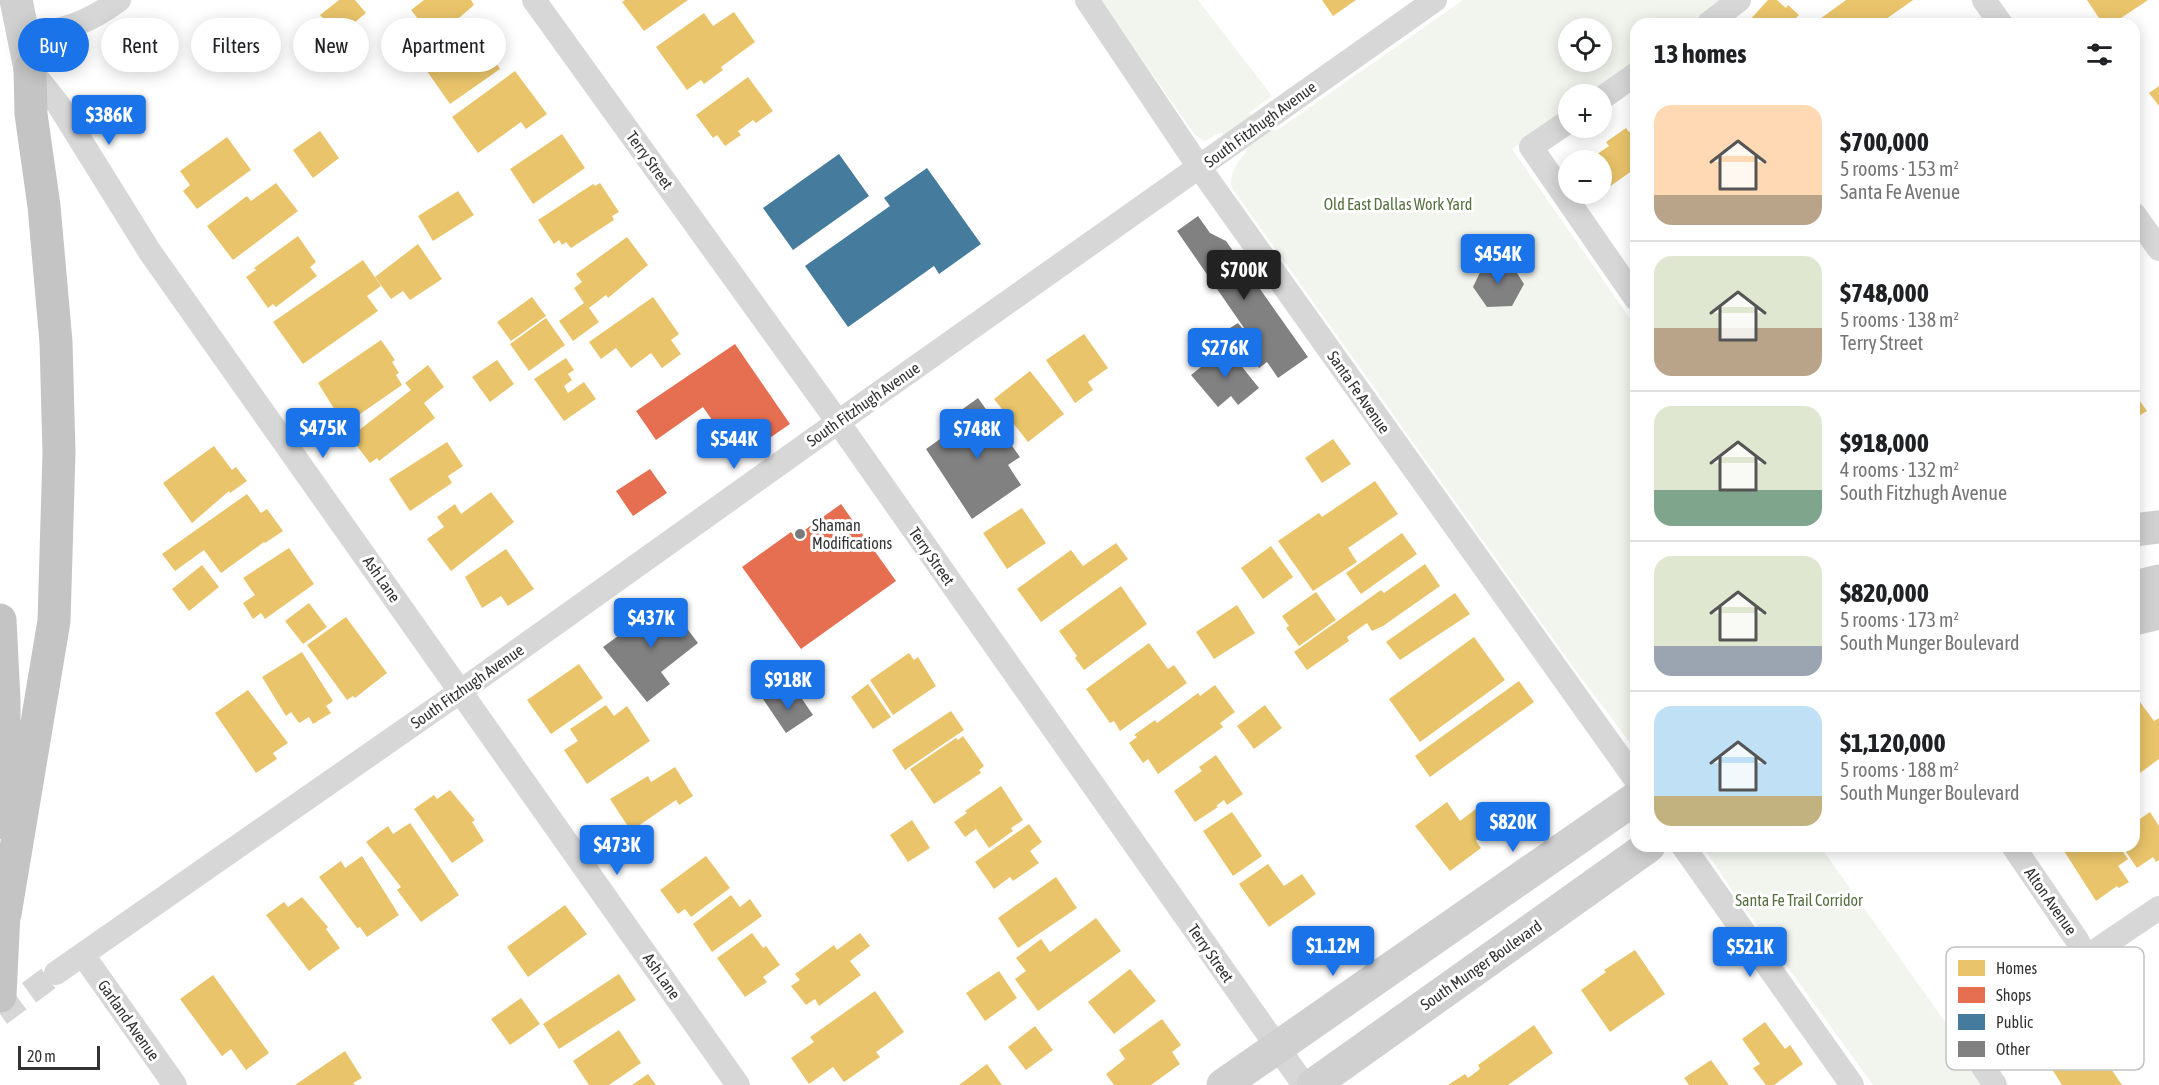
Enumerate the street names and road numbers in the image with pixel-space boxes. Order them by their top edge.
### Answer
street label: South Fitzhugh Avenue [1201,77,1320,171]
street label: Terry Street [622,128,677,193]
street label: Santa Fe Avenue [1324,347,1394,437]
street label: South Fitzhugh Avenue [803,358,923,451]
street label: Terry Street [905,524,959,589]
street label: Ash Lane [360,552,404,606]
street label: South Fitzhugh Avenue [407,640,527,733]
street label: Alton Avenue [2021,864,2081,938]
street label: South Munger Boulevard [1417,916,1546,1014]
street label: Terry Street [1184,921,1238,986]
street label: Ash Lane [640,949,684,1003]
street label: Garland Avenue [95,976,163,1064]

